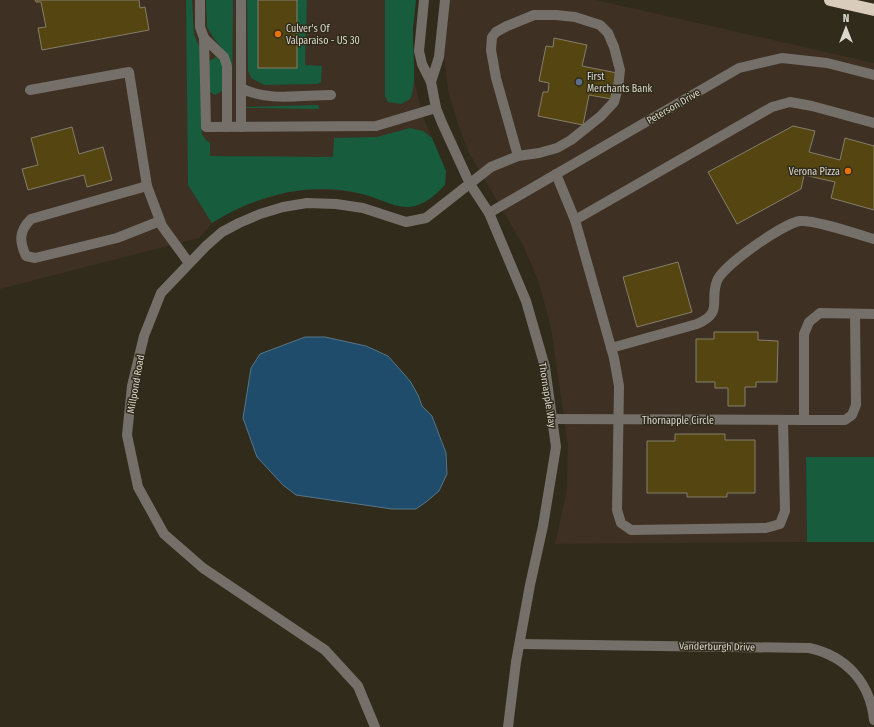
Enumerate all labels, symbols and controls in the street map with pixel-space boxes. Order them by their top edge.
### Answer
north arrow [826,8,866,48]
text: N [843,12,849,25]
place label: Culver's Of Valparaiso - US 30 [286,23,360,47]
marker: Culver's Of Valparaiso - US 30 [273,29,283,39]
place label: First Merchants Bank [587,71,653,95]
marker: First Merchants Bank [574,77,584,87]
street label: Peterson Drive [645,87,702,127]
place label: Verona Pizza [789,166,840,178]
marker: Verona Pizza [843,166,853,176]
street label: Millpond Road [125,354,147,414]
street label: Thornapple Way [536,362,558,429]
street label: Thornapple Circle [642,415,714,427]
street label: Vanderburgh Drive [679,640,755,654]

